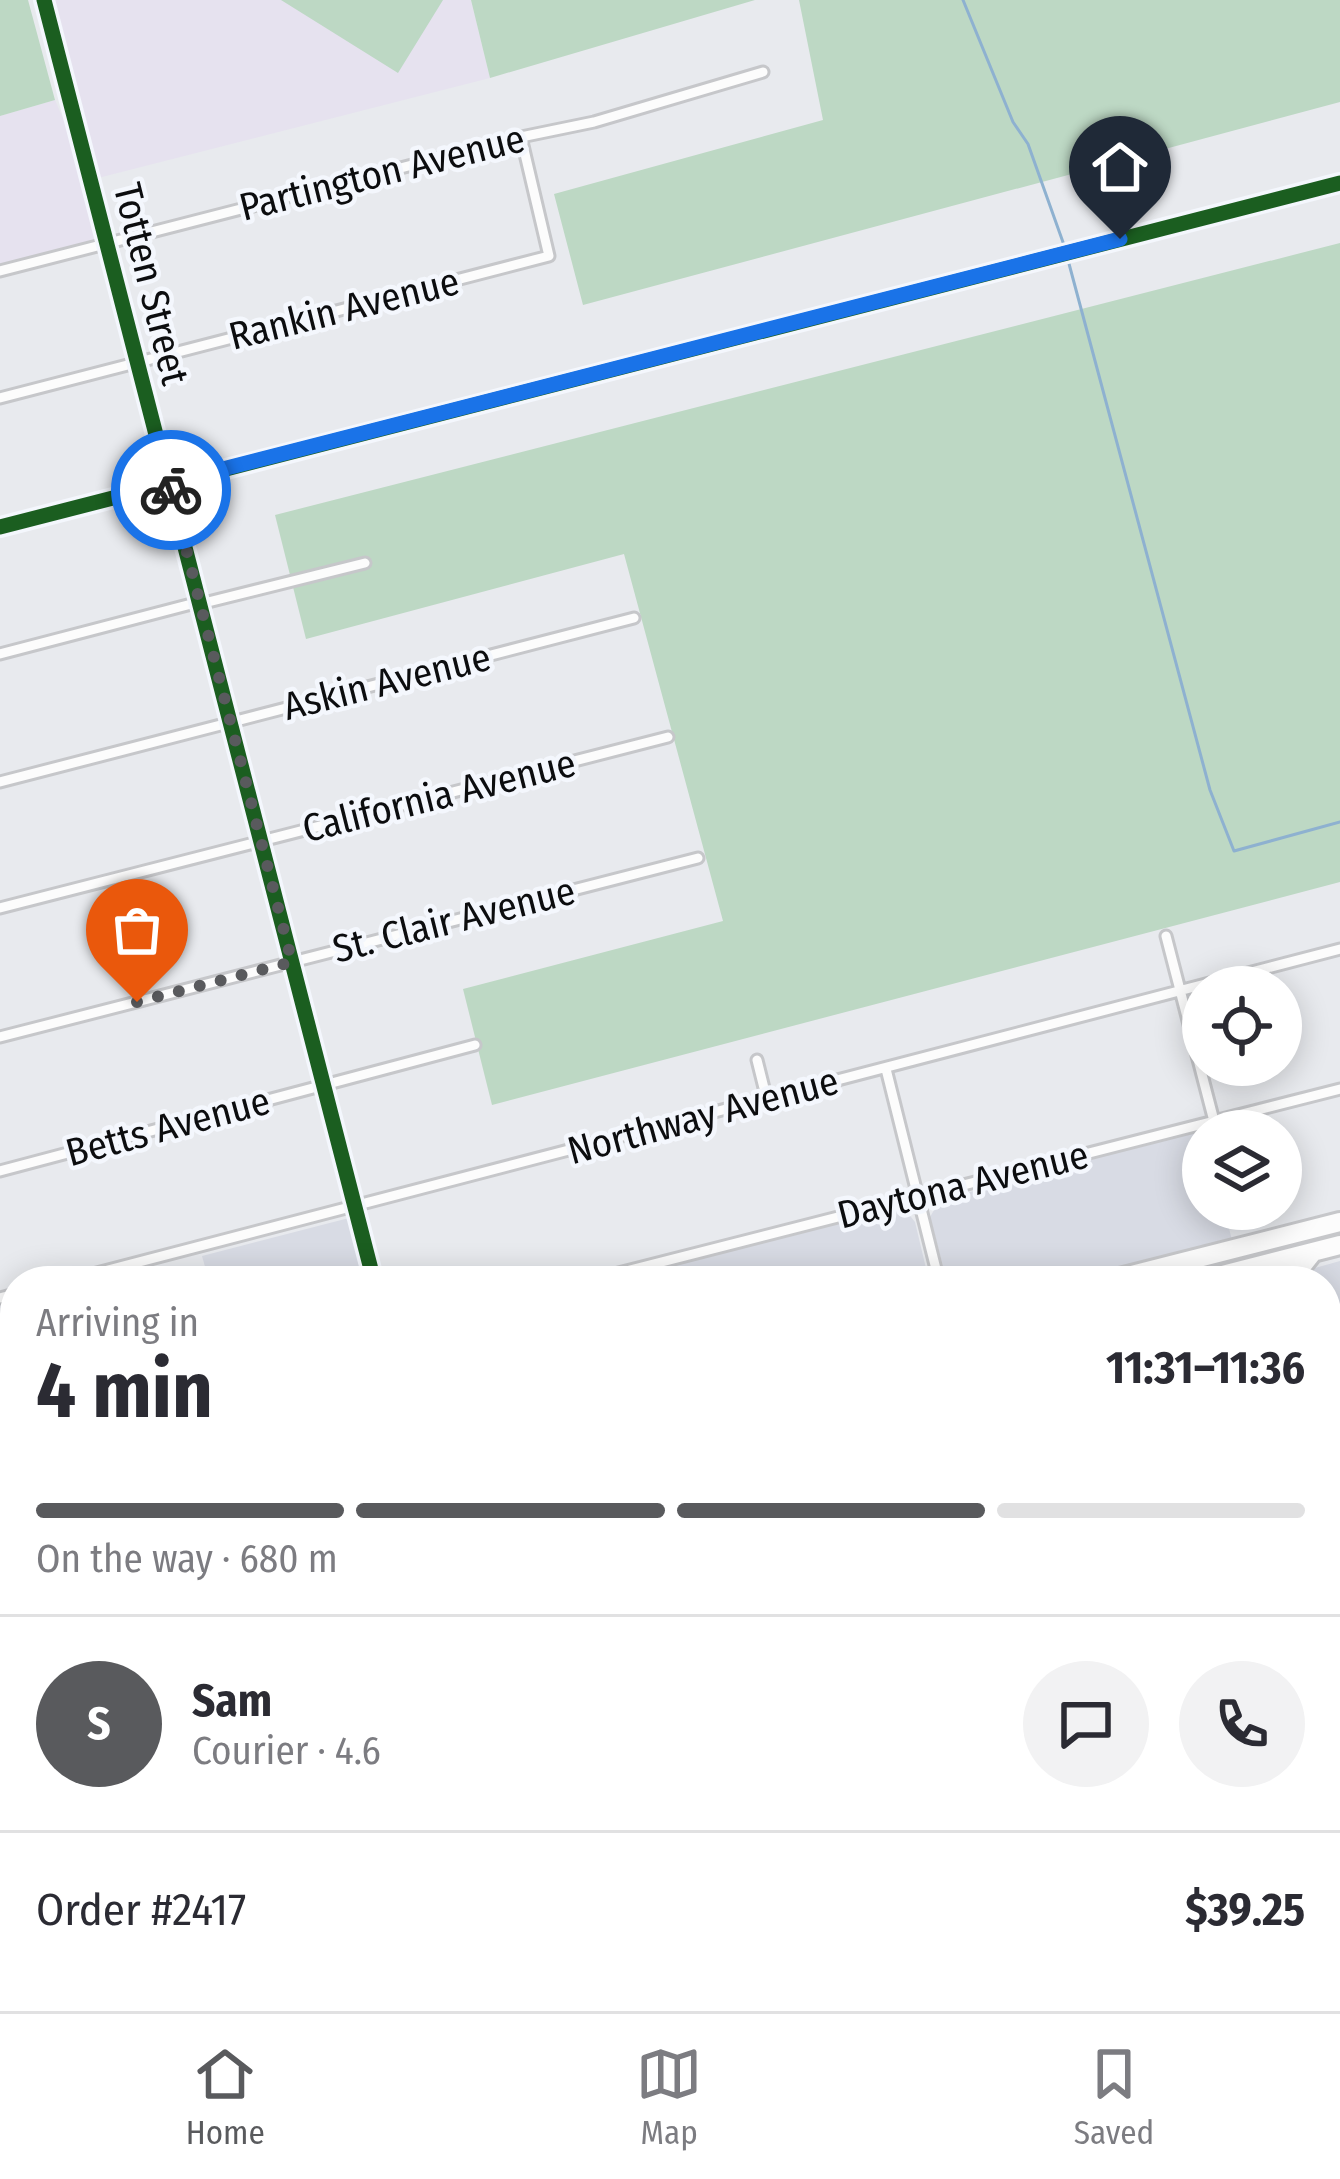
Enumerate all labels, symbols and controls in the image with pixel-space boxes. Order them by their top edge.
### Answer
street label: Partington Avenue [235,115,529,231]
pin [1069,116,1171,239]
icon: home [1087,134,1153,200]
street label: Totten Street [104,178,198,390]
street label: Rankin Avenue [224,258,464,360]
courier [111,430,231,550]
icon: bike [138,457,204,523]
street label: Askin Avenue [279,634,495,730]
street label: California Avenue [298,740,580,852]
street label: St. Clair Avenue [328,868,580,972]
pin [86,879,188,1002]
icon: bag [104,897,170,963]
map controls [1182,966,1302,1230]
button: locate [1182,966,1302,1086]
street label: Northway Avenue [563,1058,843,1174]
street label: Betts Avenue [61,1078,275,1176]
button: layers [1182,1110,1302,1230]
street label: Daytona Avenue [833,1132,1093,1238]
text: Arriving in [36,1300,199,1346]
text: 11:31–11:36 [1106,1341,1305,1395]
text: 4 min [36,1344,213,1438]
text: On the way · 680 m [36,1536,338,1582]
button: chat [1023,1661,1149,1787]
button: phone [1179,1661,1305,1787]
text: Sam [192,1674,272,1728]
text: S [87,1697,111,1751]
text: Courier · 4.6 [192,1728,381,1774]
text: Order #2417 [36,1883,246,1937]
text: $39.25 [1185,1883,1305,1937]
tab: Home [186,2041,265,2153]
tab: Map [636,2041,702,2153]
tab: Saved [1074,2041,1154,2153]

